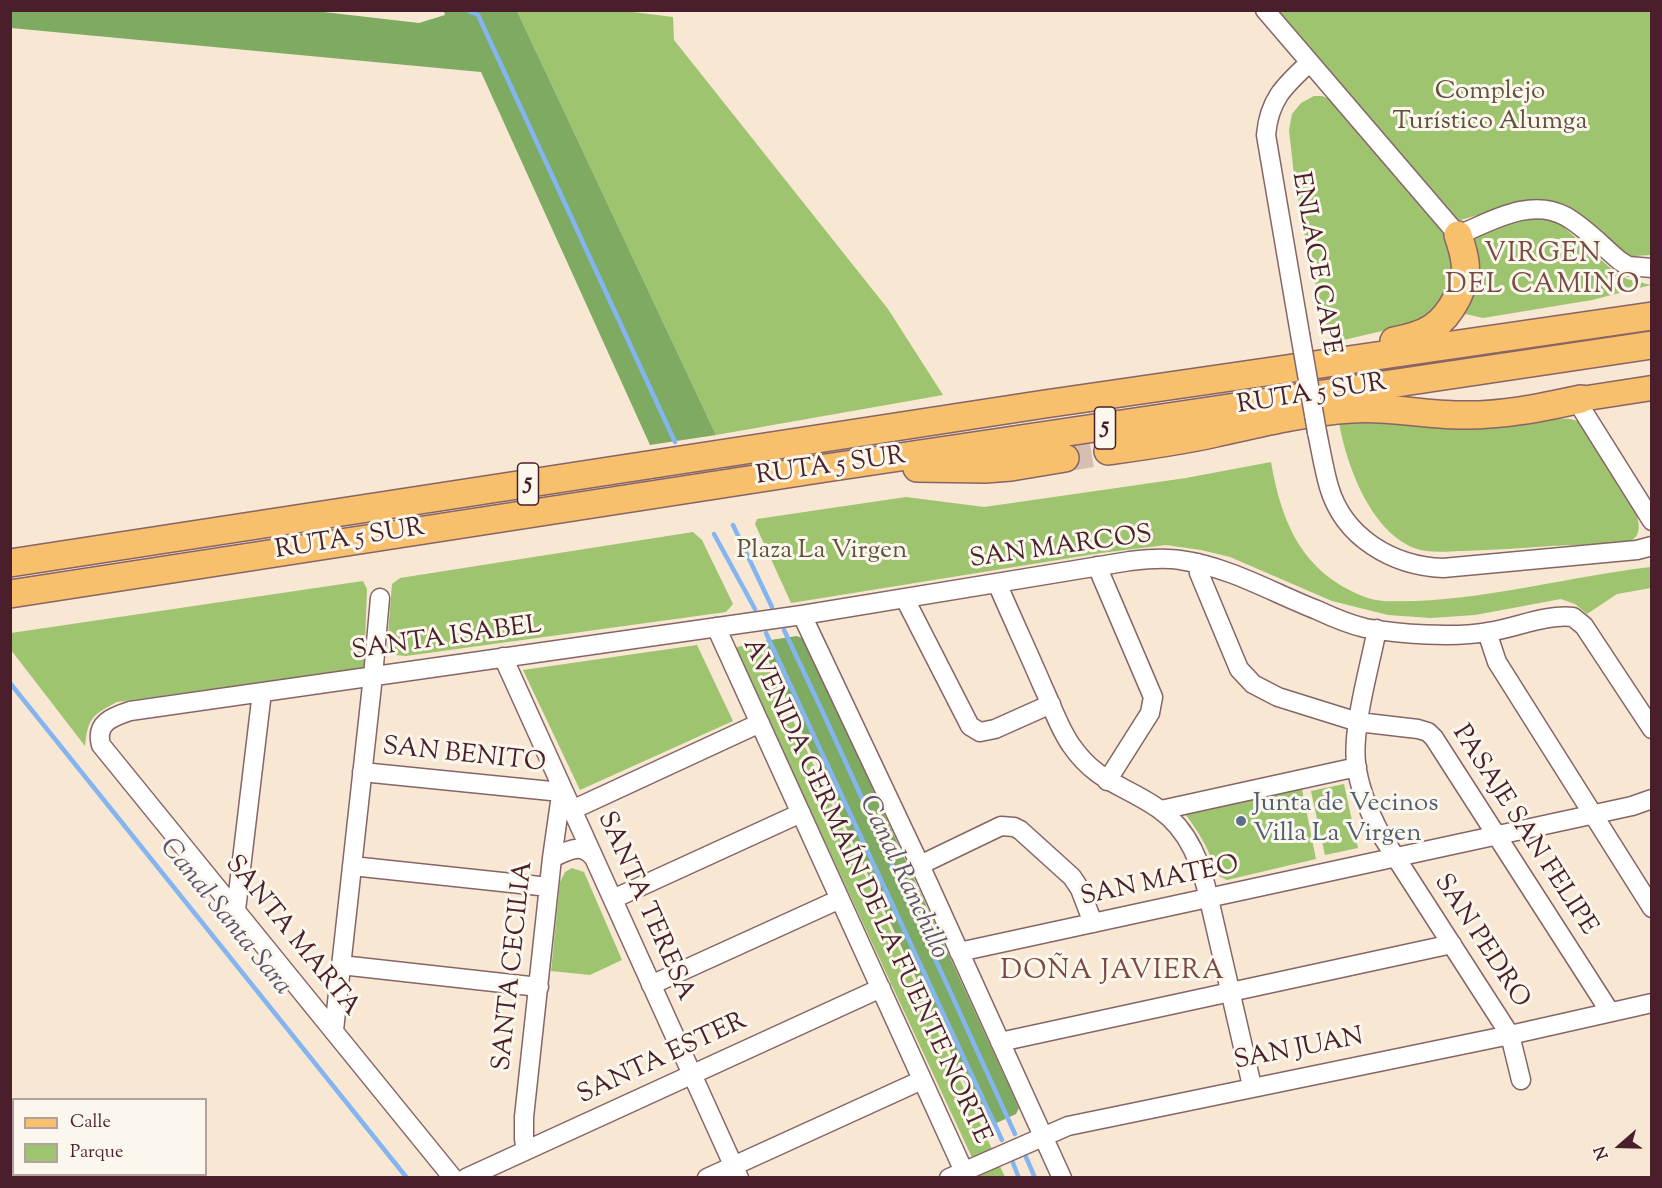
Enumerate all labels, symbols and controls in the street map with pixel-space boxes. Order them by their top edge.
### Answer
park label: Complejo Turístico Alumga [1393,78,1587,140]
street label: ENLACE CAPE [1283,170,1345,358]
district label: VIRGEN DEL CAMINO [1445,240,1641,303]
street label: RUTA 5 SUR [1235,369,1389,423]
road number: 5 [1094,407,1116,449]
street label: RUTA 5 SUR [754,442,908,494]
road number: 5 [518,463,538,505]
street label: RUTA 5 SUR [273,514,427,568]
street label: SAN MARCOS [968,521,1154,577]
park label: Plaza La Virgen [737,537,907,569]
street label: SANTA ISABEL [350,611,544,669]
street label: AVENIDA GERMAÍN DE LA FUENTE NORTE [734,634,996,1150]
street label: PASAJE SAN FELIPE [1443,720,1603,942]
street label: SAN BENITO [381,733,547,781]
place label: Junta de Vecinos Villa La Virgen [1253,790,1438,852]
water label: Canal Ranchillo [850,791,954,965]
street label: SANTA TERESA [588,808,700,1006]
marker: Junta de Vecinos Villa La Virgen [1234,814,1248,828]
water label: Canal Santa Sara [151,833,297,1003]
street label: SANTA MARTA [217,850,365,1024]
street label: SAN MATEO [1078,851,1242,915]
street label: SANTA CECILIA [488,860,542,1072]
street label: SAN PEDRO [1425,869,1535,1015]
district label: DOÑA JAVIERA [1000,957,1226,989]
street label: SANTA ESTER [573,1007,753,1113]
street label: SAN JUAN [1232,1023,1366,1079]
legend [12,1098,207,1176]
text: Calle [70,1110,111,1136]
north arrow [1590,1116,1650,1176]
text: Parque [70,1140,123,1166]
text: N [1590,1142,1616,1162]

